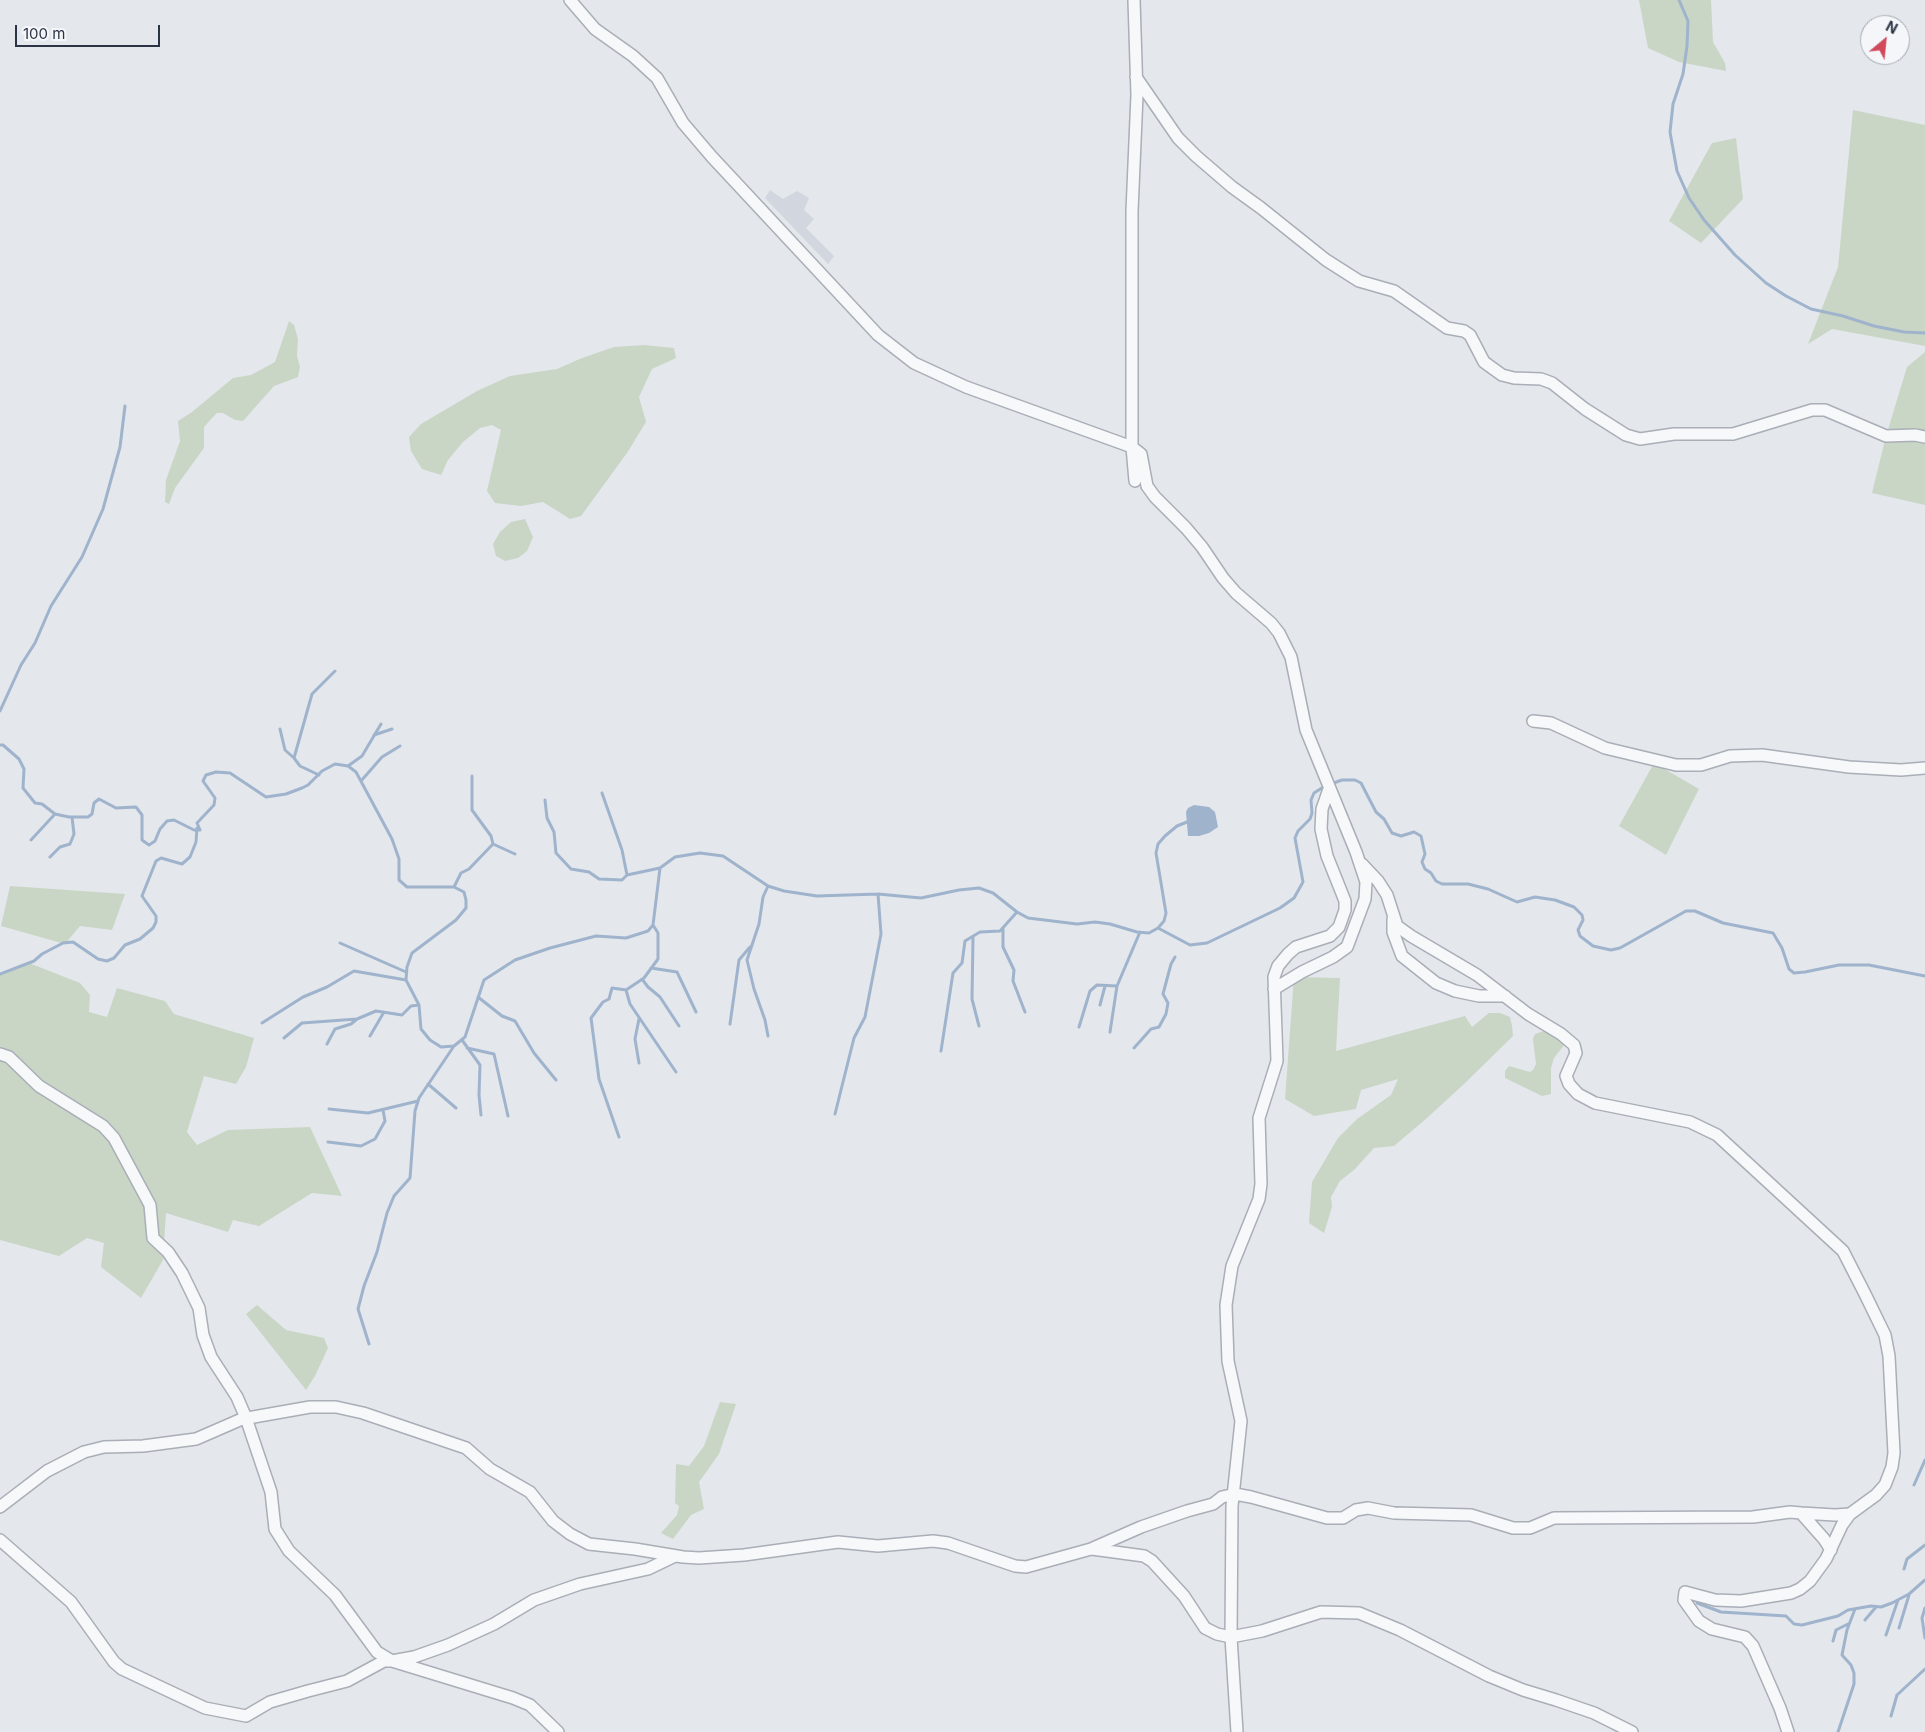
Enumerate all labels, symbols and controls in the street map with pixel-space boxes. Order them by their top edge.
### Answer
scale bar [18,15,162,47]
north arrow [1860,15,1910,65]
text: N [1883,17,1901,37]
text: 100 m [23,24,65,43]

